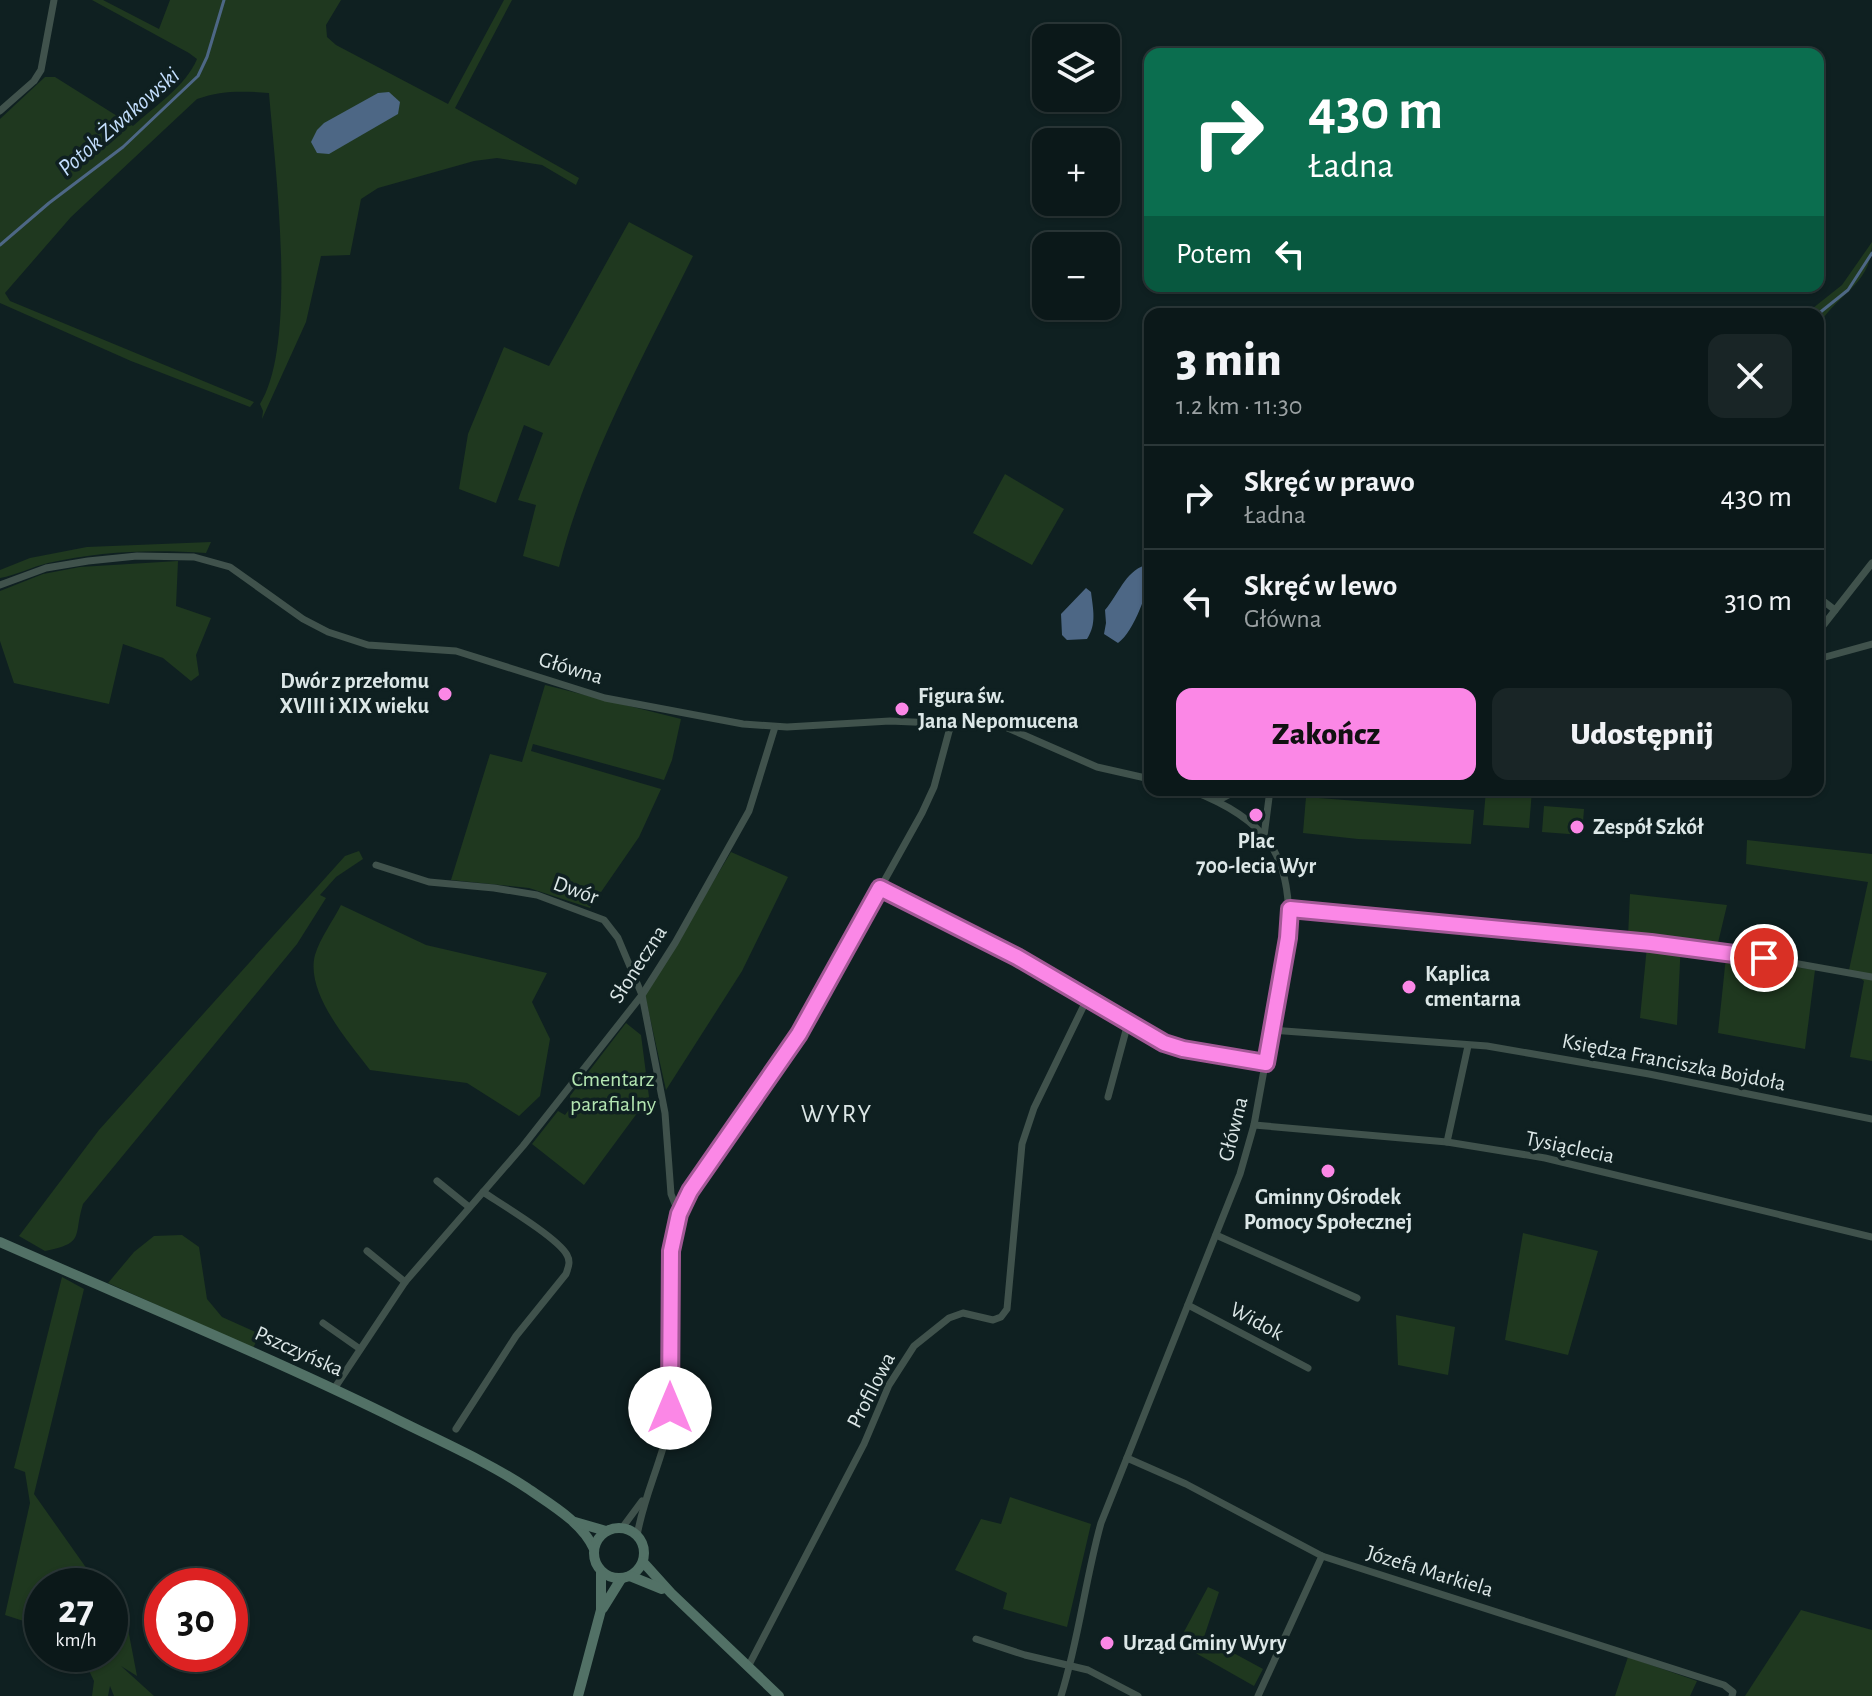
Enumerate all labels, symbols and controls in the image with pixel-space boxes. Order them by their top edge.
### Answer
map controls [1032,24,1120,320]
button: layers [1032,24,1120,112]
water label: Potok Żwakowski [53,62,184,181]
icon: right [1176,80,1280,184]
text: 430 m [1308,83,1443,139]
button: + [1032,128,1120,216]
text: Ładna [1308,148,1394,184]
button: − [1032,232,1120,320]
icon: left [1268,232,1312,276]
text: Potem [1176,239,1252,269]
button: close [1708,334,1792,418]
text: 3 min [1176,337,1282,385]
text: 1.2 km · 11:30 [1176,393,1303,419]
text: Skręć w prawo [1244,467,1415,497]
icon: right [1176,475,1220,519]
text: 430 m [1720,482,1792,512]
text: Ładna [1244,502,1306,528]
text: Skręć w lewo [1244,571,1397,601]
icon: left [1176,579,1220,623]
text: 310 m [1725,586,1792,616]
text: Główna [1244,606,1322,632]
street label: Główna [536,648,606,688]
place label: Dwór z przełomu XVIII i XIX wieku [280,670,430,717]
marker: Dwór z przełomu XVIII i XIX wieku [436,685,454,703]
place label: Figura św. Jana Nepomucena [918,685,1079,732]
button: Zakończ [1176,688,1476,780]
button: Udostępnij [1492,688,1792,780]
marker: Figura św. Jana Nepomucena [893,700,911,718]
marker: Plac 700-lecia Wyr [1247,806,1265,824]
place label: Zespół Szkół [1593,816,1704,838]
marker: Zespół Szkół [1568,818,1586,836]
place label: Plac 700-lecia Wyr [1196,830,1316,878]
street label: Dwór [550,872,602,908]
street label: Słoneczna [605,921,671,1007]
pin [1730,924,1798,992]
icon: arrive [1742,936,1786,980]
place label: Kaplica cmentarna [1425,963,1521,1010]
marker: Kaplica cmentarna [1400,978,1418,996]
street label: Księdza Franciszka Bojdoła [1560,1029,1788,1095]
park label: Cmentarz parafialny [570,1068,657,1115]
street label: Główna [1214,1094,1252,1164]
district label: WYRY [801,1101,873,1127]
street label: Tysiąclecia [1524,1127,1616,1167]
marker: Gminny Ośrodek Pomocy Społecznej [1319,1162,1337,1180]
place label: Gminny Ośrodek Pomocy Społecznej [1244,1186,1412,1234]
street label: Widok [1227,1298,1287,1344]
street label: Pszczyńska [252,1322,346,1380]
street label: Profilowa [843,1349,899,1431]
position arrow [628,1366,712,1450]
street label: Józefa Markiela [1364,1541,1496,1601]
speed limit sign: 30 [144,1568,248,1672]
text: 27 [58,1590,94,1630]
text: km/h [55,1630,97,1650]
place label: Urząd Gminy Wyry [1123,1632,1287,1655]
marker: Urząd Gminy Wyry [1098,1634,1116,1652]

